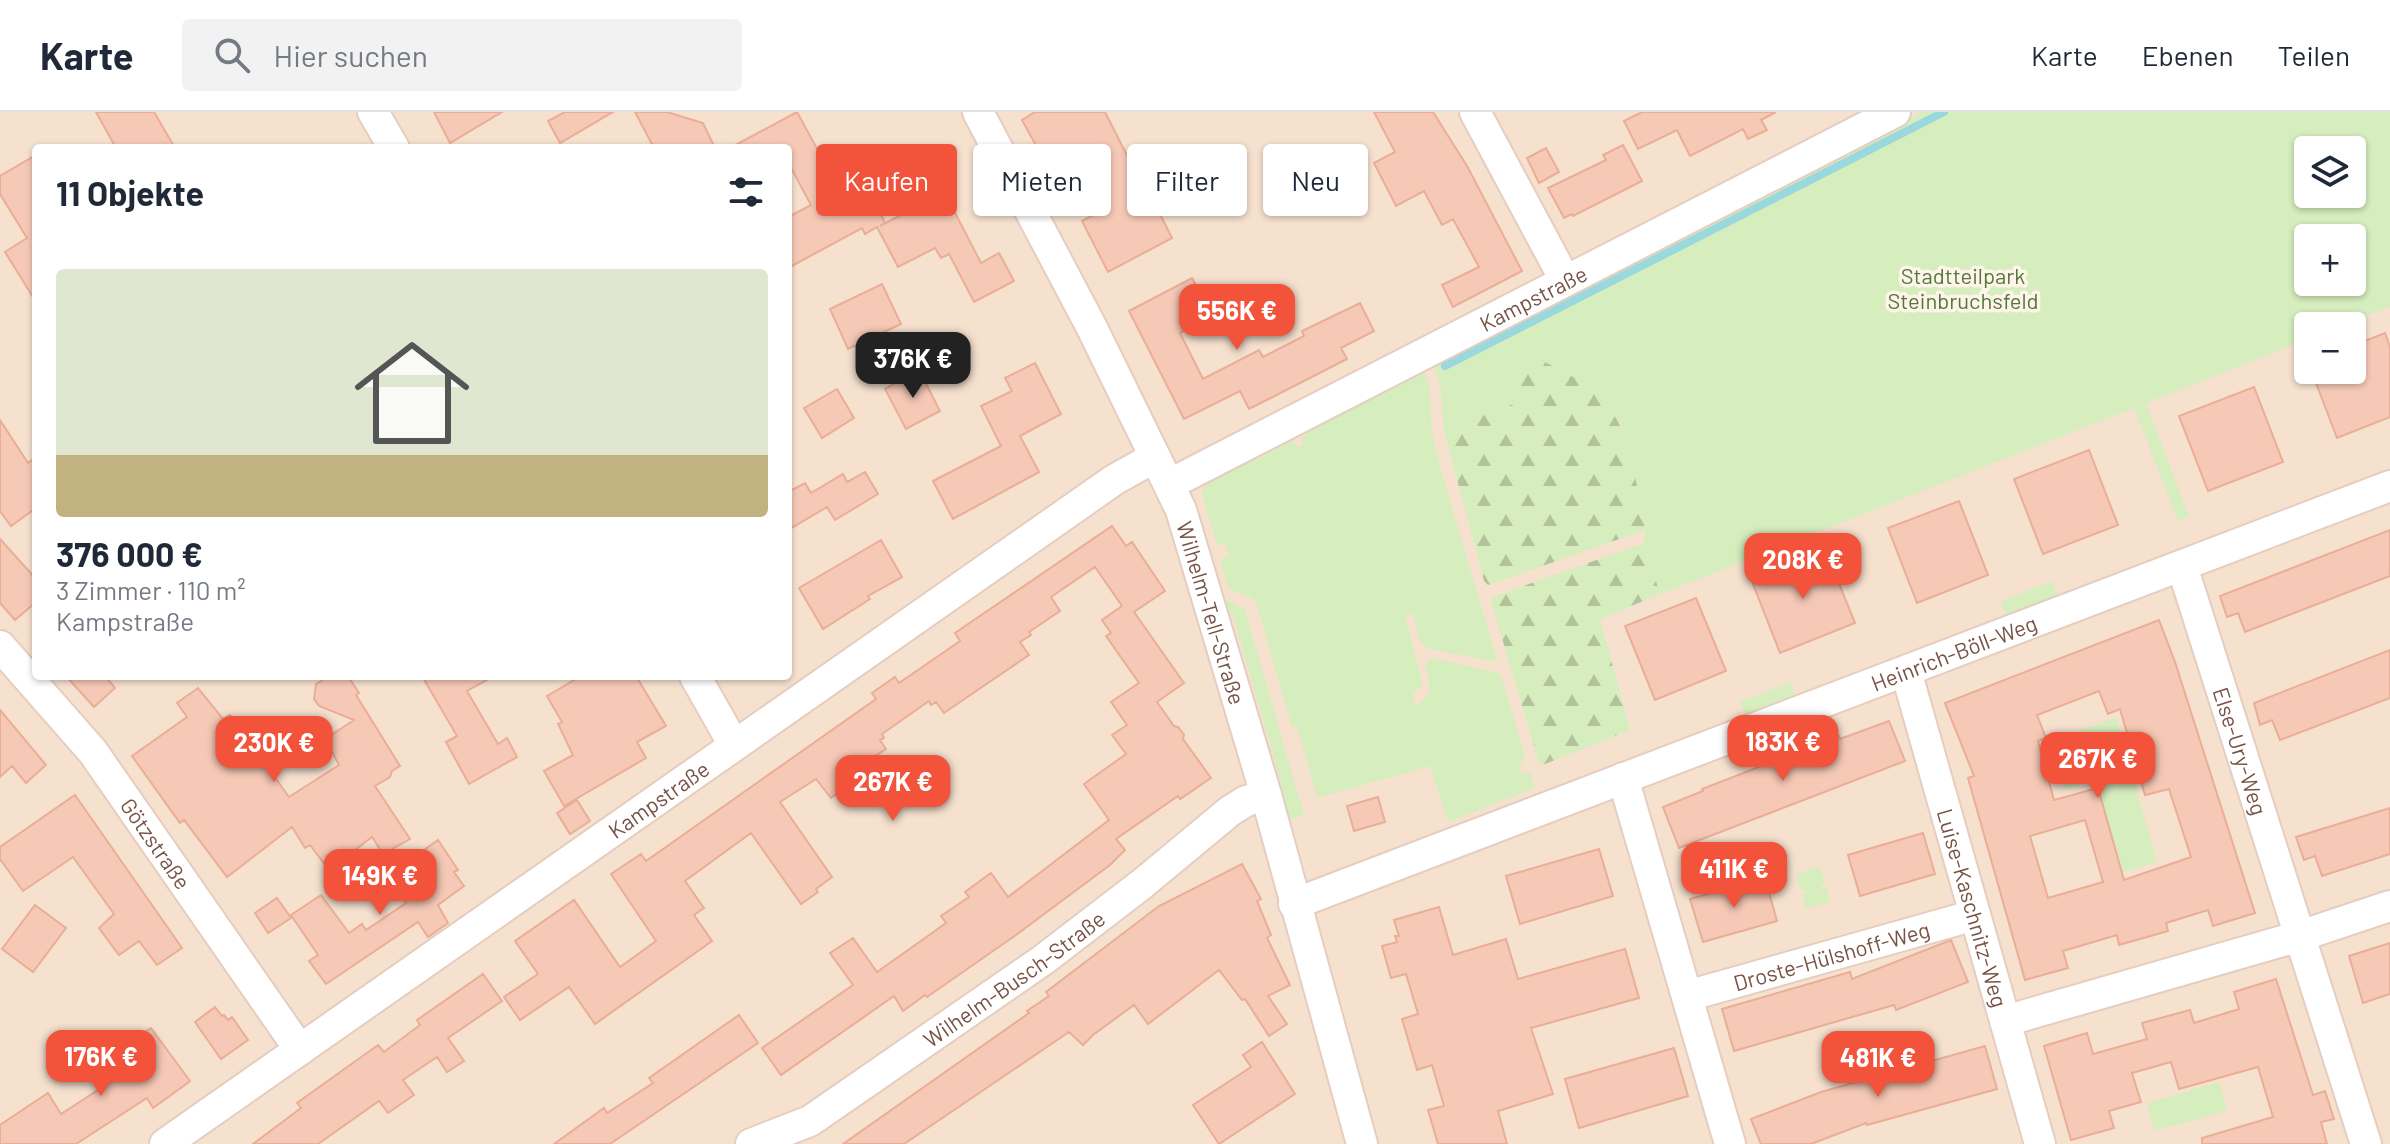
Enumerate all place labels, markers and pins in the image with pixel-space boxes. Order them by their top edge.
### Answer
pin: 556K € [1172,284,1302,352]
pin: 376K € [848,332,978,400]
pin: 208K € [1738,533,1868,601]
pin: 183K € [1718,715,1848,783]
pin: 230K € [209,716,339,784]
pin: 267K € [2033,732,2163,800]
pin: 267K € [828,755,958,823]
pin: 411K € [1669,842,1799,910]
pin: 149K € [315,849,445,917]
pin: 176K € [36,1030,166,1098]
pin: 481K € [1813,1031,1943,1099]

